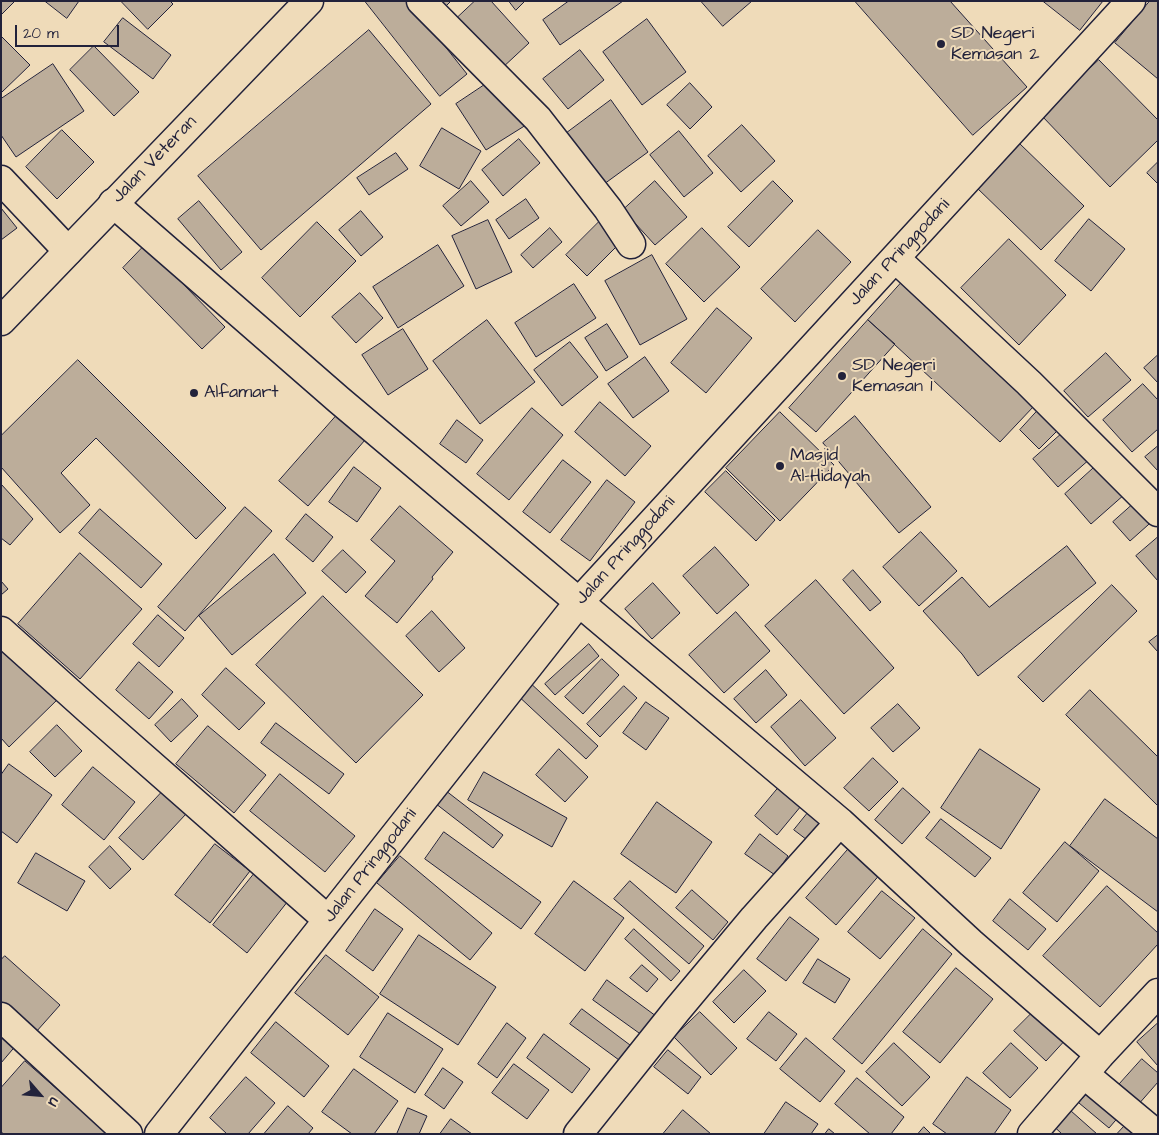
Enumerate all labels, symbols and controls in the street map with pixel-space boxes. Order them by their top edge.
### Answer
scale bar [18,15,121,47]
text: 20 m [23,23,59,44]
place label: SD Negeri Kemasan 2 [951,23,1040,66]
marker: SD Negeri Kemasan 2 [935,38,947,50]
street label: Jalan Veteran [108,112,202,208]
street label: Jalan Pringgodani [845,195,955,311]
place label: SD Negeri Kemasan 1 [852,355,935,398]
marker: SD Negeri Kemasan 1 [836,370,848,382]
place label: Alfamart [204,382,279,404]
marker: Alfamart [188,387,200,399]
place label: Masjid Al-Hidayah [790,445,870,488]
marker: Masjid Al-Hidayah [774,460,786,472]
street label: Jalan Pringgodani [572,492,680,610]
street label: Jalan Pringgodani [320,805,422,927]
north arrow [15,1070,65,1120]
text: U [43,1094,64,1110]

